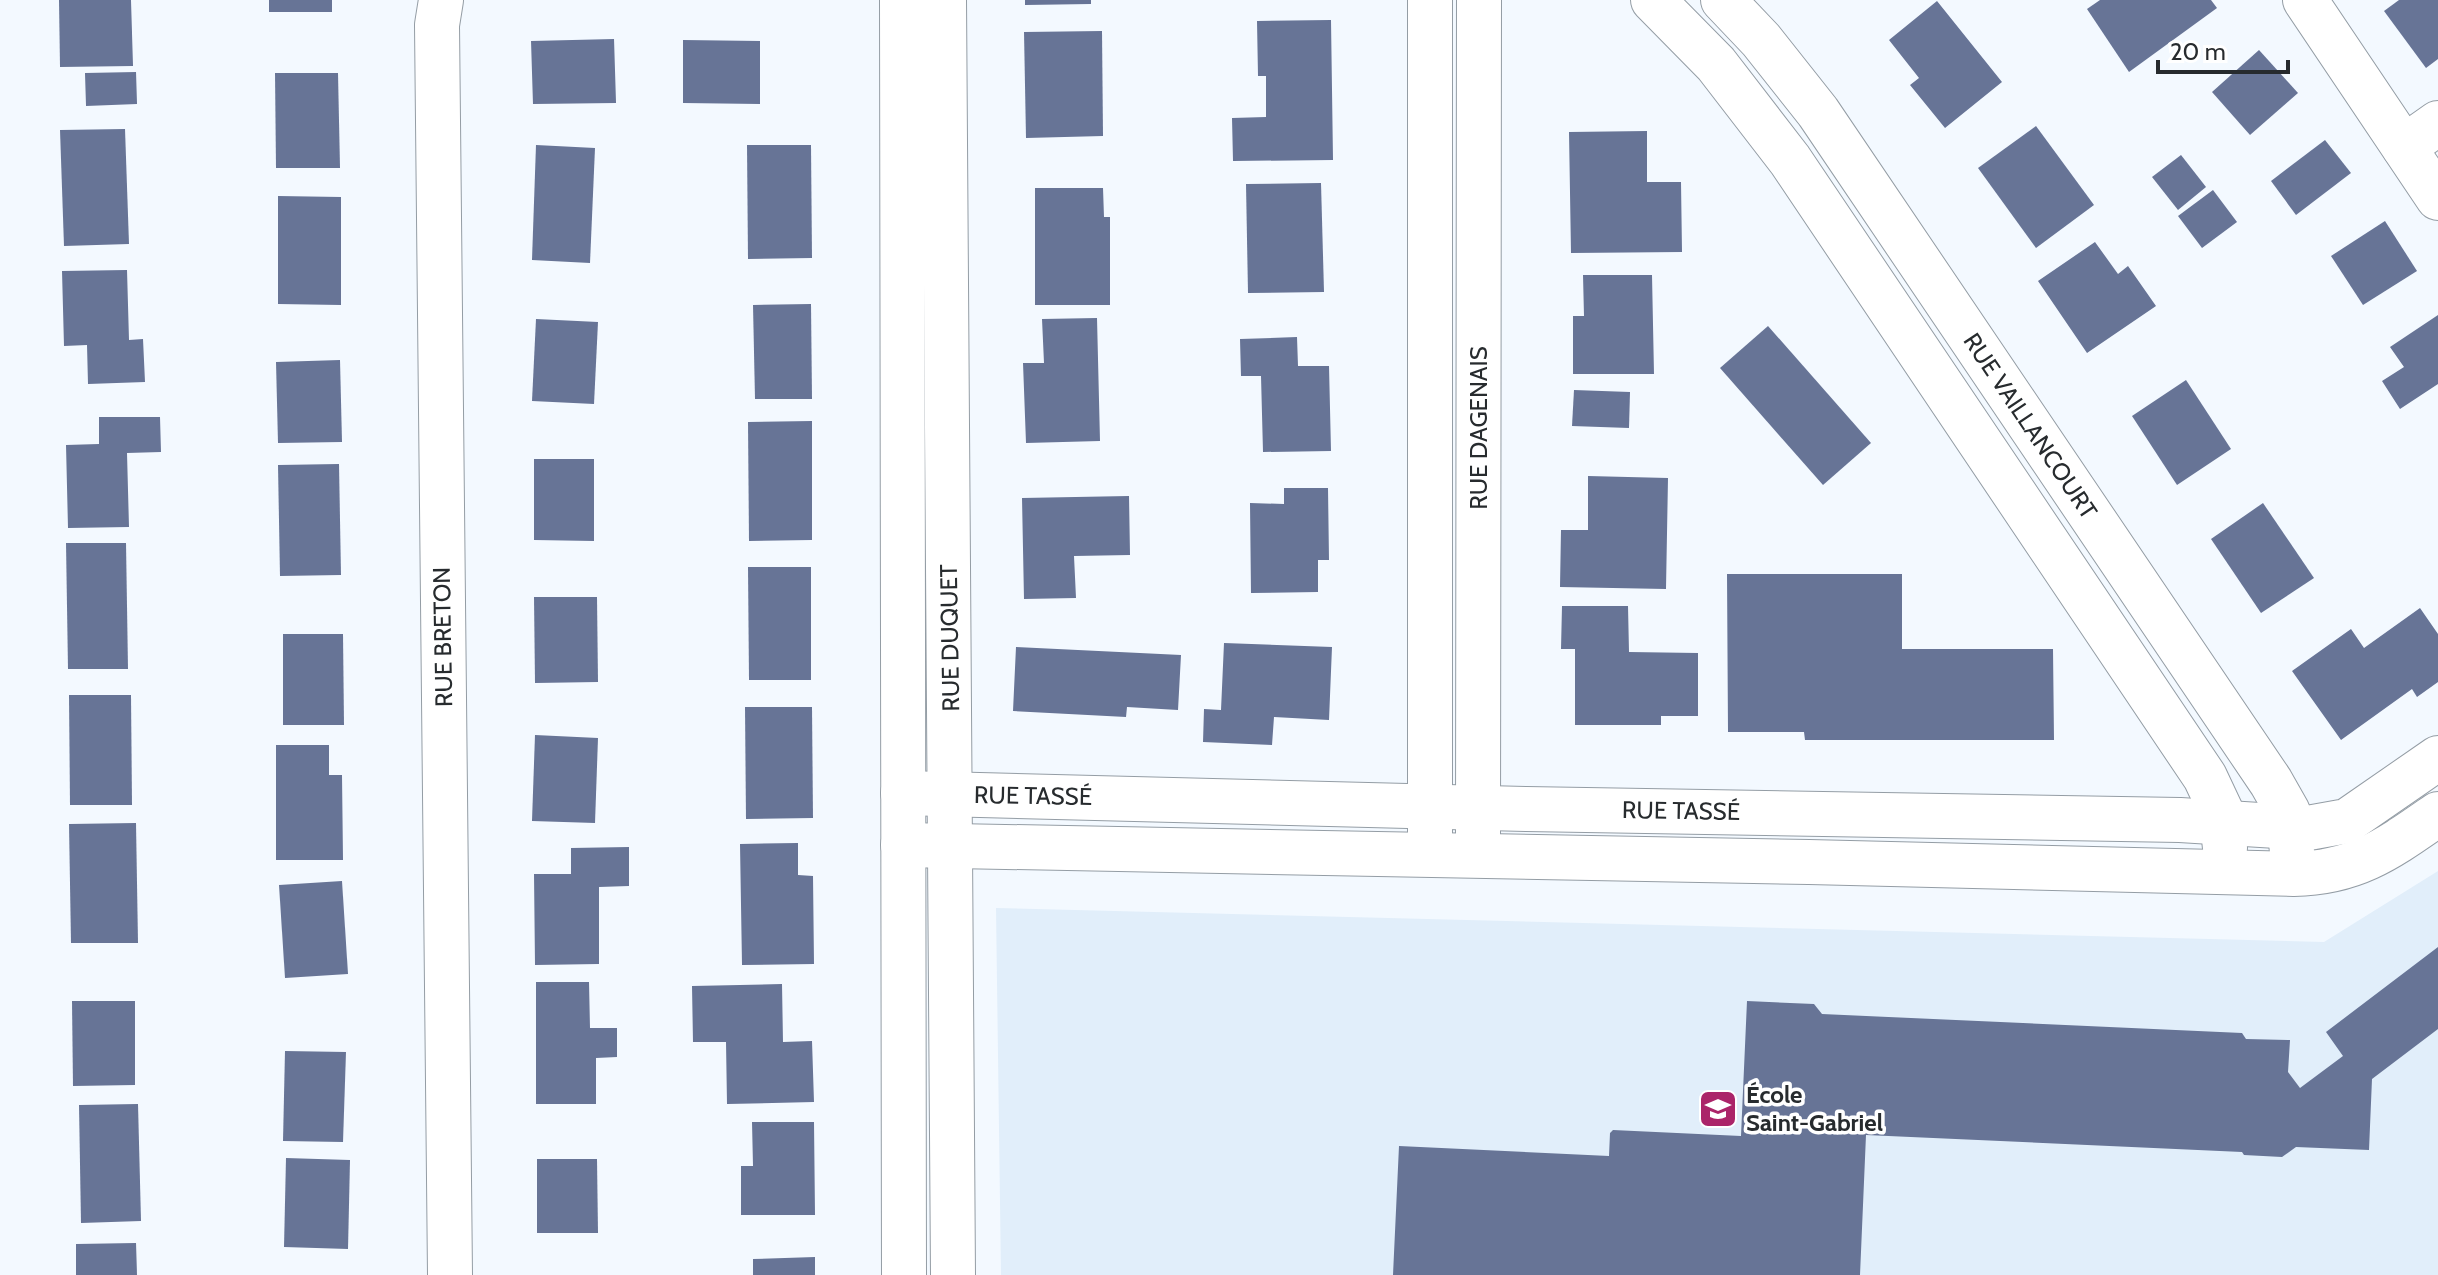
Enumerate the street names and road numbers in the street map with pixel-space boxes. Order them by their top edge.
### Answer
street label: RUE VAILLANCOURT [1957,327,2103,524]
street label: RUE DAGENAIS [1464,346,1493,510]
street label: RUE DUQUET [934,564,965,712]
street label: RUE BRETON [427,567,458,707]
street label: RUE TASSÉ [974,780,1092,811]
street label: RUE TASSÉ [1622,795,1740,826]

